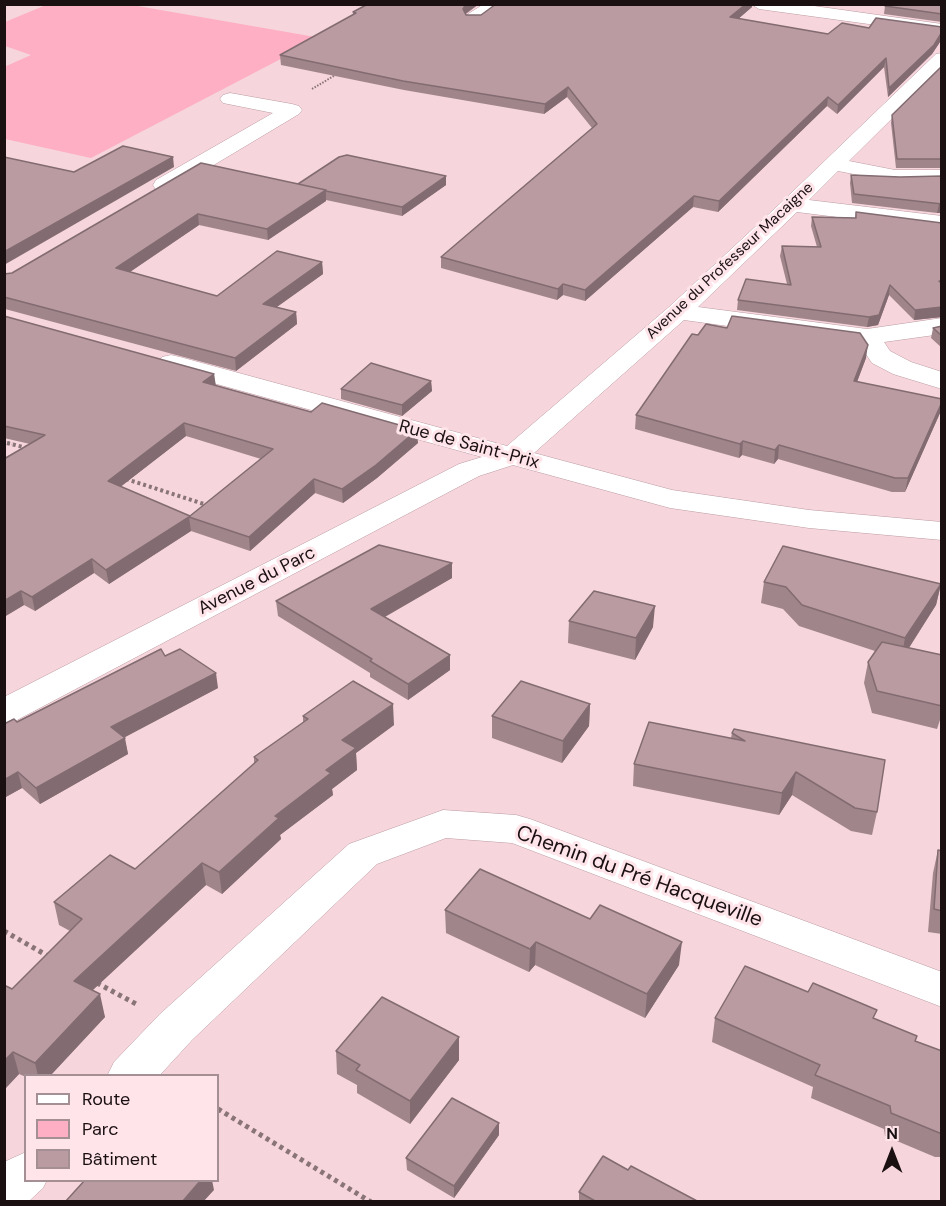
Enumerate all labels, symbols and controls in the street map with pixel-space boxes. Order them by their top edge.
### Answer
street label: Avenue du Professeur Macaigne [643,179,817,343]
street label: Rue de Saint-Prix [396,416,542,474]
street label: Avenue du Parc [195,542,319,620]
street label: Chemin du Pré Hacqueville [512,821,766,933]
legend [24,1074,219,1182]
text: Route [82,1087,130,1111]
text: Parc [82,1117,118,1141]
north arrow [862,1122,922,1182]
text: N [886,1123,898,1144]
text: Bâtiment [82,1147,157,1171]

